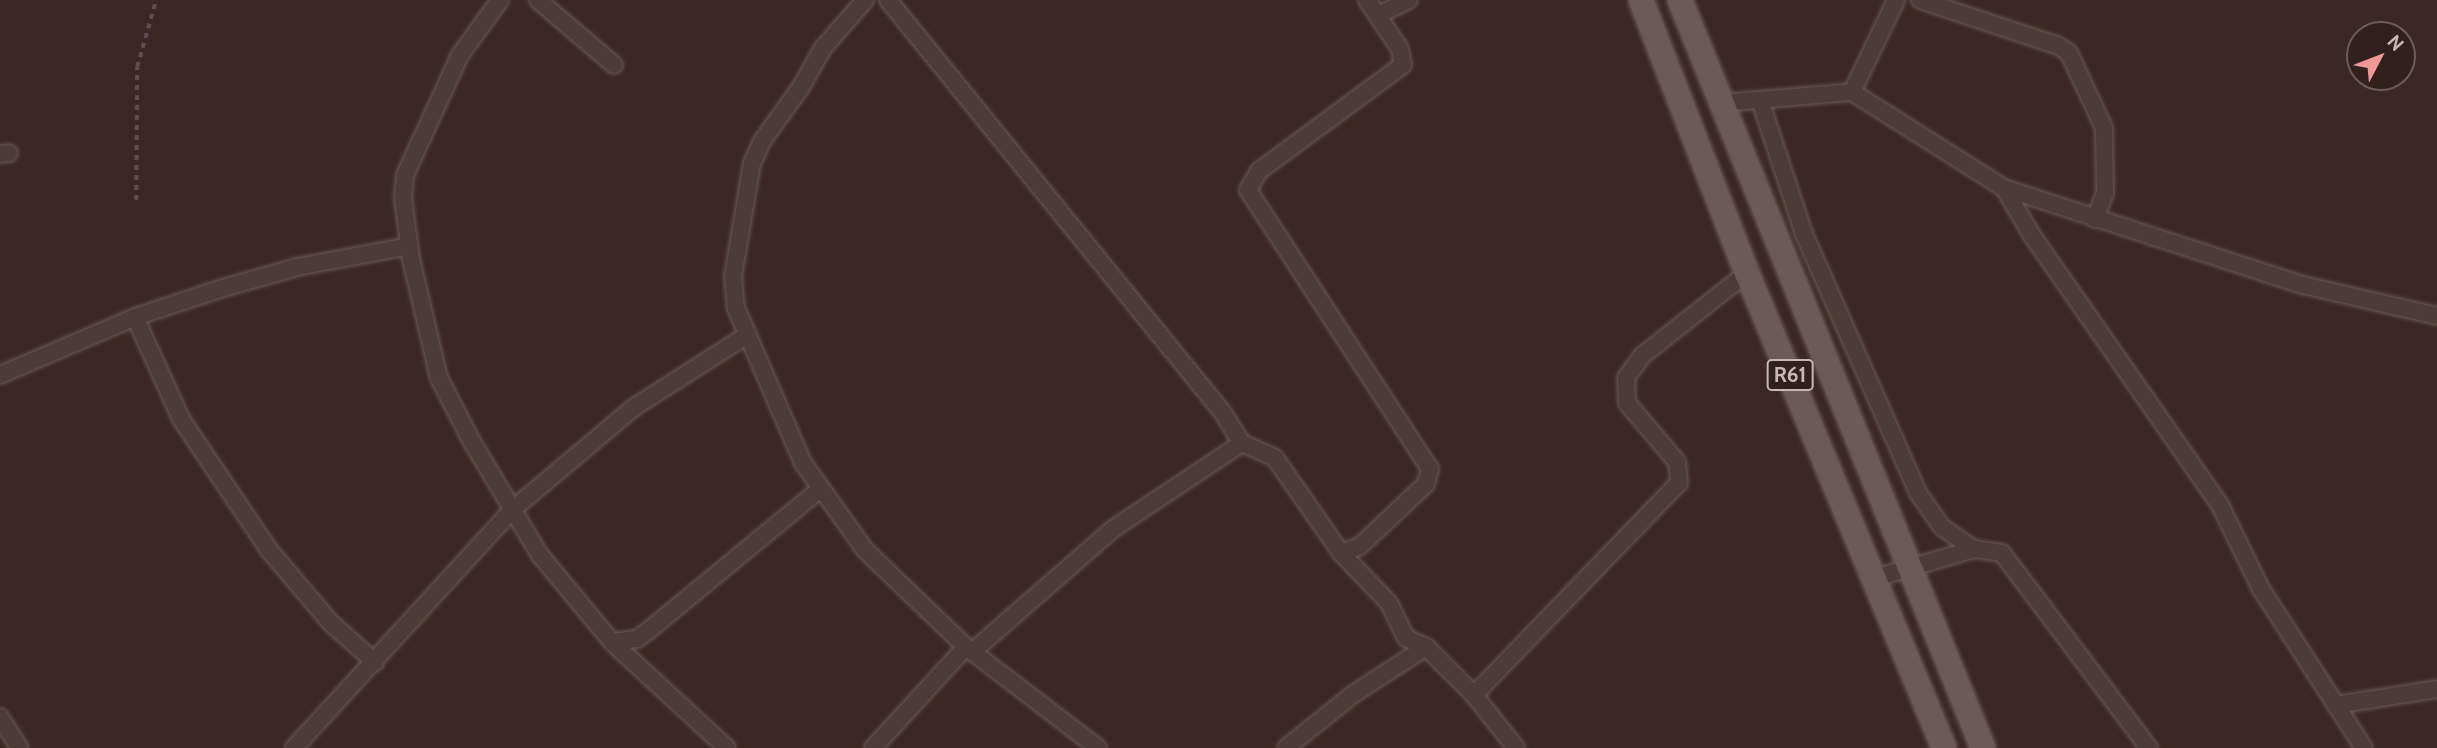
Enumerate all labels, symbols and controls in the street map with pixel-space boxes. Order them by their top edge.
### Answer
north arrow [2346,21,2416,91]
text: N [2382,30,2409,56]
road number: R61 [1766,358,1814,392]

